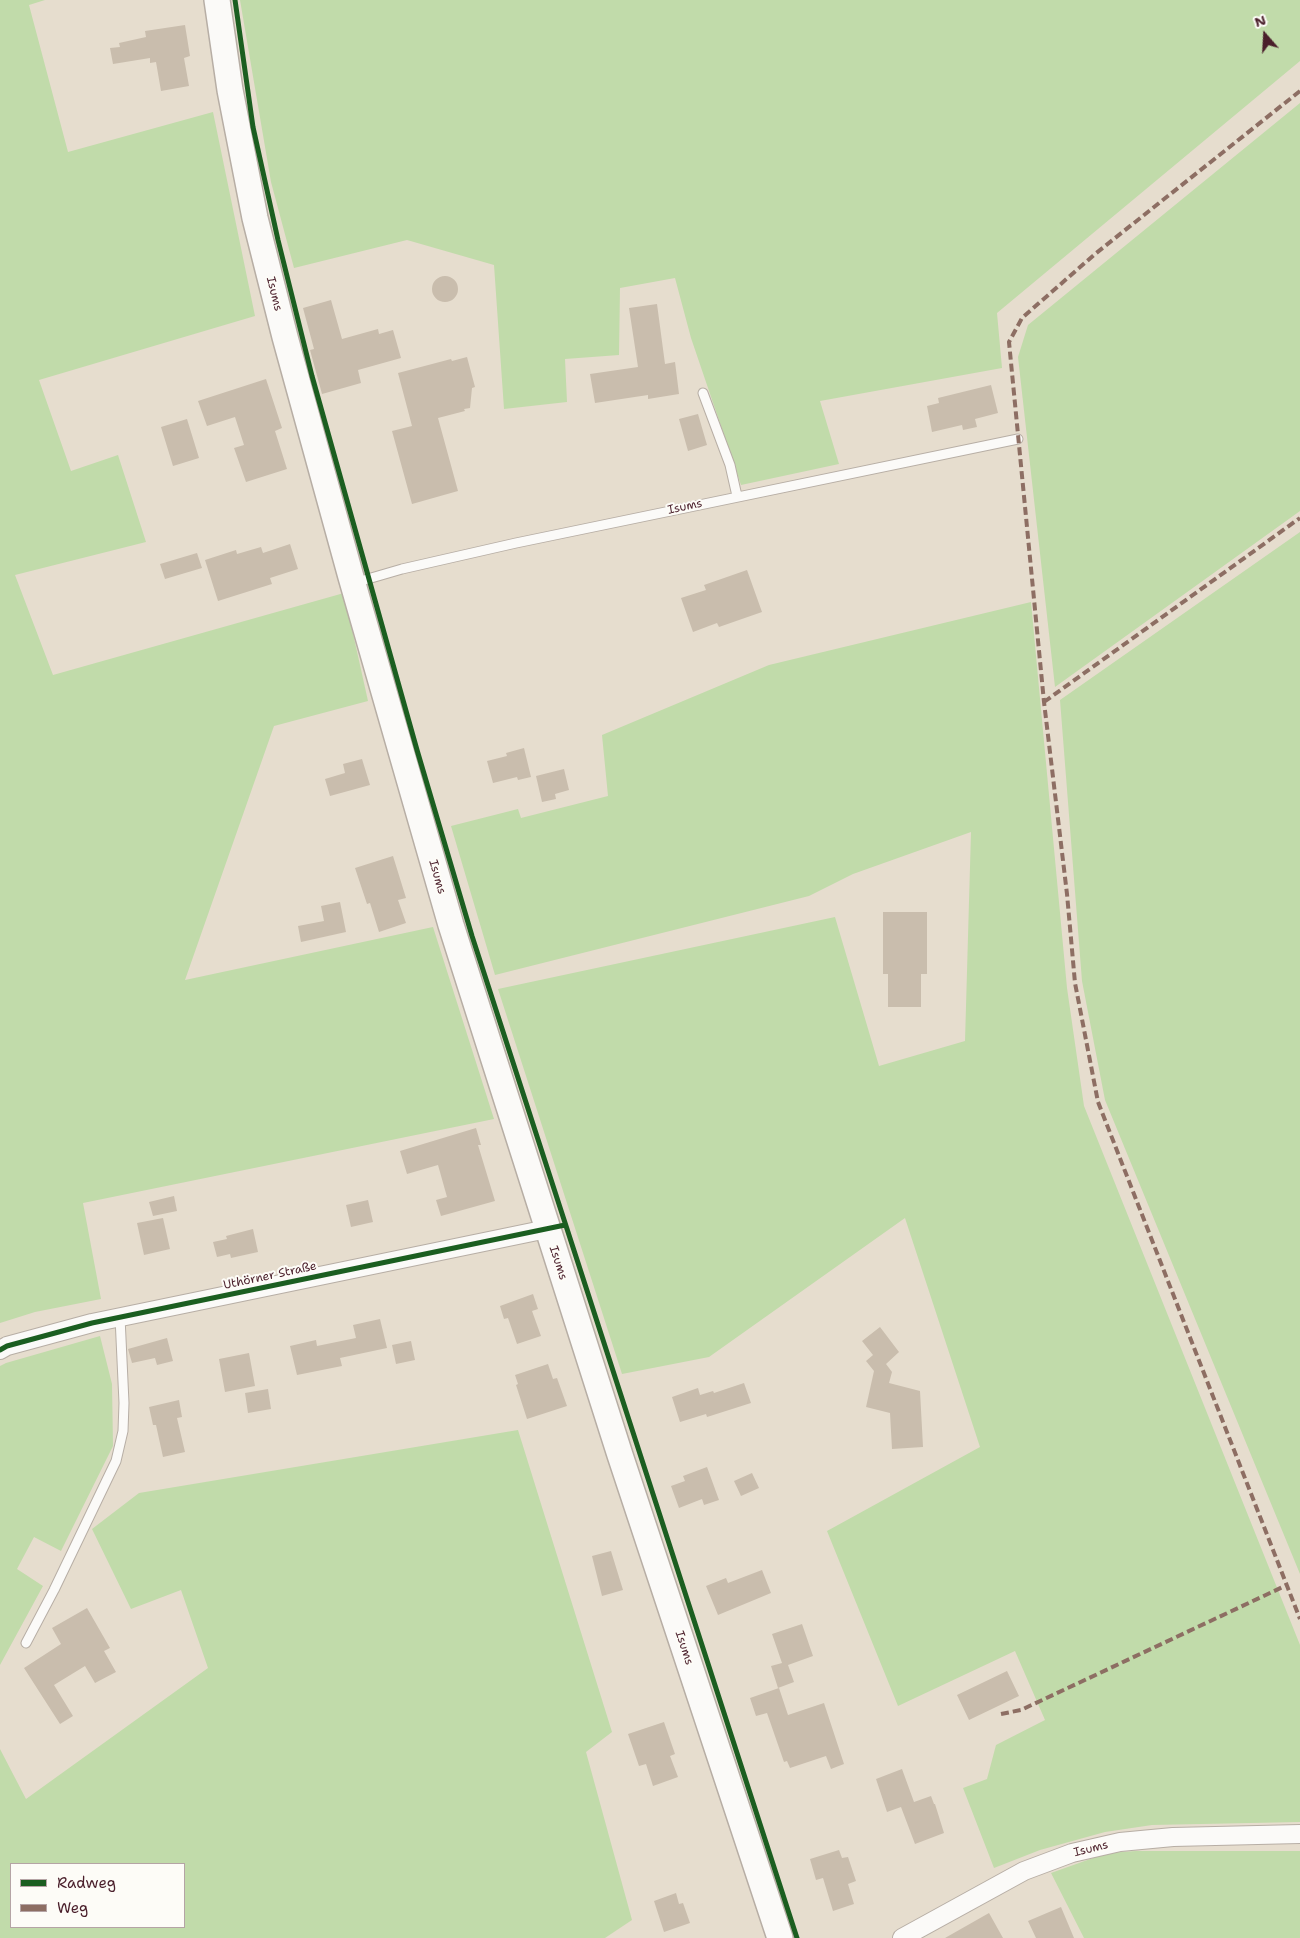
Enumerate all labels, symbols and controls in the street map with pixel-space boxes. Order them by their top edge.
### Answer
north arrow [1240,10,1290,60]
text: N [1252,11,1268,31]
street label: Isums [263,275,285,313]
street label: Isums [666,496,704,518]
street label: Isums [425,858,449,896]
street label: Isums [546,1244,570,1282]
street label: Uthörner Straße [222,1259,318,1293]
street label: Isums [672,1629,696,1667]
street label: Isums [1072,1838,1110,1860]
legend [10,1863,185,1928]
text: Radweg [57,1873,116,1893]
text: Weg [57,1898,88,1918]

